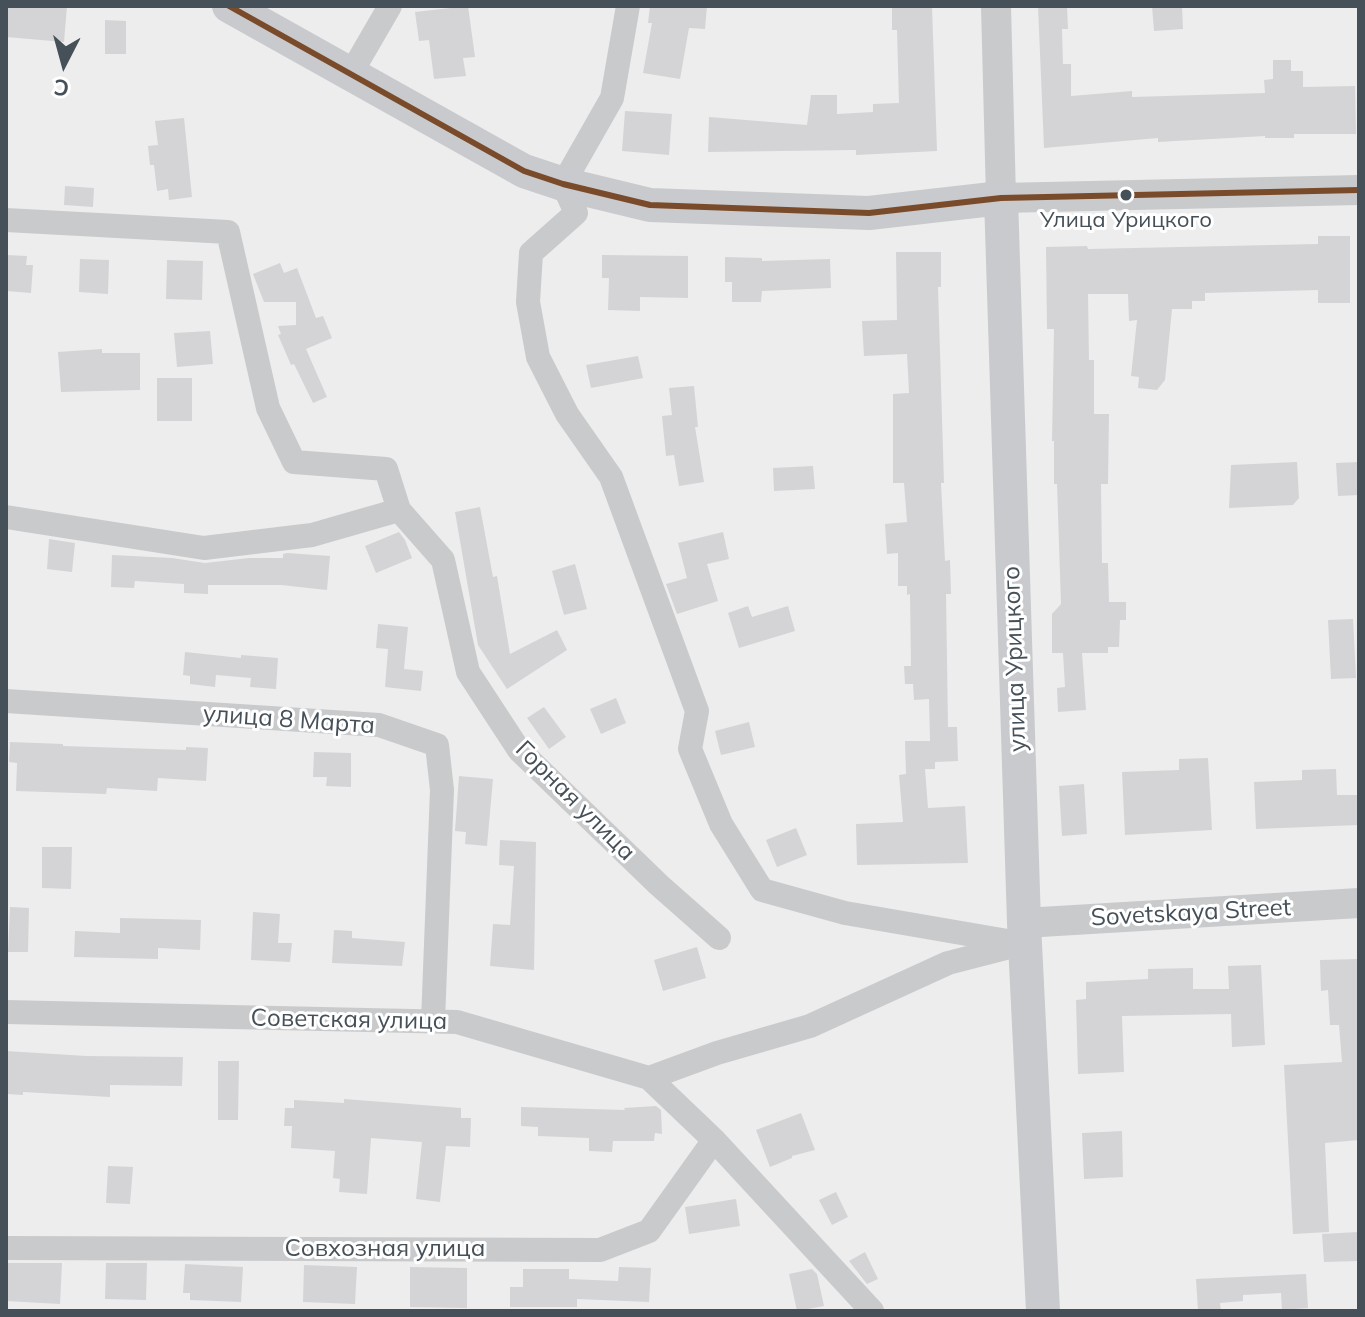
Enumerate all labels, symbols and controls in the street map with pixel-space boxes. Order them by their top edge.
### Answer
north arrow [24,24,104,104]
text: С [53,73,70,103]
marker: Улица Урицкого [1118,187,1134,203]
place label: Улица Урицкого [1040,207,1212,233]
street label: улица Урицкого [997,566,1033,752]
street label: улица 8 Марта [202,700,376,740]
street label: Горная улица [509,735,641,867]
street label: Sovetskaya Street [1090,893,1292,933]
street label: Советская улица [250,1004,448,1036]
street label: Совхозная улица [285,1235,485,1263]

